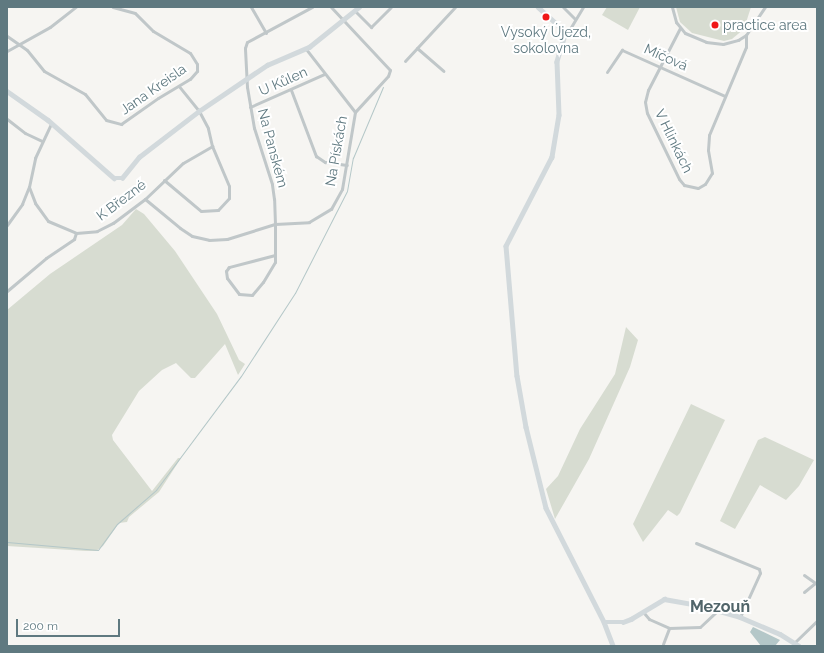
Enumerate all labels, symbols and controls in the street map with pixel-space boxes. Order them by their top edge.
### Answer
marker: Vysoký Újezd, sokolovna [541,12,551,22]
place label: practice area [723,17,807,33]
marker: practice area [710,20,720,30]
place label: Vysoký Újezd, sokolovna [501,24,591,56]
street label: Míčová [642,40,690,74]
street label: Jana Kreisla [117,60,189,118]
street label: U Kůlen [256,63,310,99]
street label: V Hlinkách [651,106,697,176]
street label: Na Panském [254,107,292,189]
street label: Na Pískách [322,114,350,188]
street label: K Březné [93,176,149,224]
district label: Mezouň [690,597,750,617]
scale bar [18,611,122,637]
text: 200 m [23,619,58,633]

